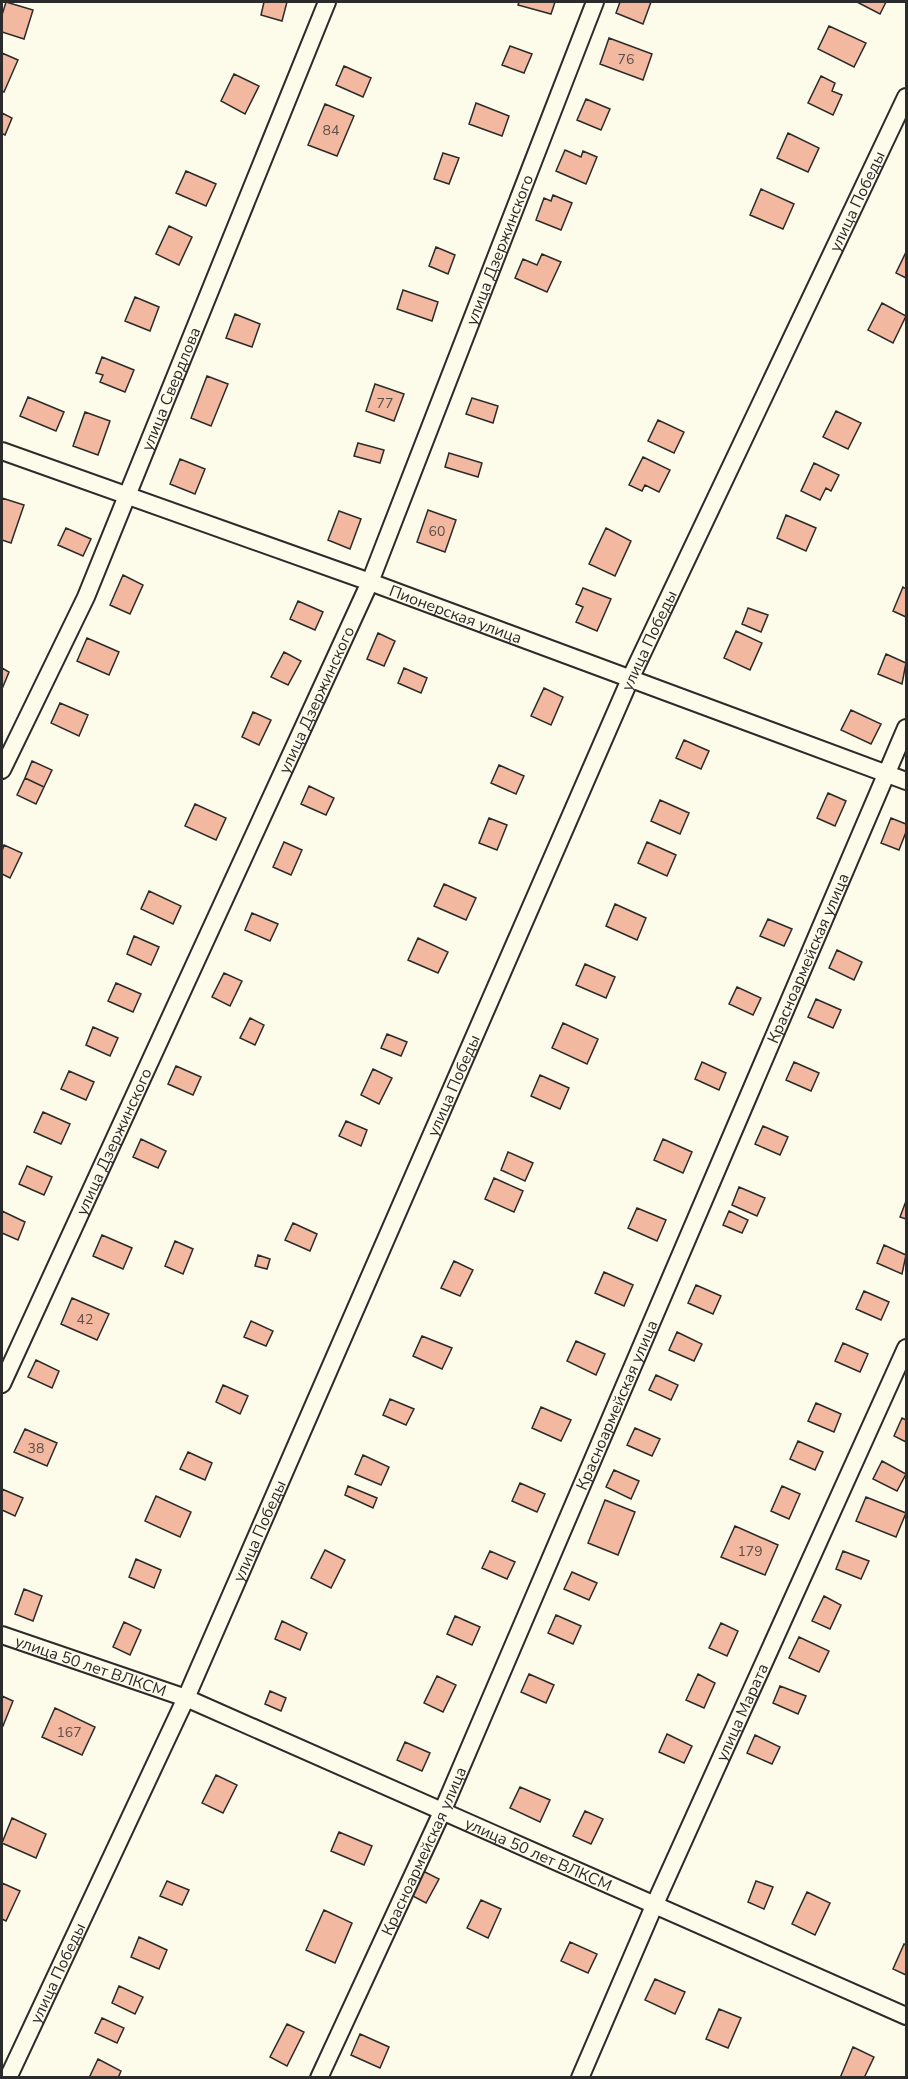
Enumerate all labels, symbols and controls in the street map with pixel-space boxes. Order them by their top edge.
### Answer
house number: 76 [618,50,634,69]
house number: 84 [323,121,339,140]
street label: улица Победы [824,148,891,255]
street label: улица Дзержинского [461,171,539,328]
street label: улица Свердлова [136,324,206,454]
house number: 77 [377,394,393,413]
house number: 60 [429,522,445,541]
street label: Пионерская улица [386,580,525,649]
street label: улица Победы [616,587,683,694]
street label: улица Дзержинского [274,623,360,777]
street label: Красноармейская улица [762,870,855,1047]
street label: улица Победы [422,1031,486,1140]
street label: улица Дзержинского [71,1065,158,1219]
house number: 42 [77,1310,93,1329]
street label: Красноармейская улица [571,1317,663,1494]
house number: 38 [28,1439,44,1458]
street label: улица Победы [228,1477,292,1586]
house number: 179 [737,1542,763,1561]
street label: улица 50 лет ВЛКСМ [12,1630,169,1702]
street label: улица Марата [711,1660,774,1765]
house number: 167 [56,1723,82,1742]
street label: Красноармейская улица [376,1763,472,1939]
street label: улица 50 лет ВЛКСМ [461,1813,615,1897]
street label: улица Победы [25,1919,91,2027]

